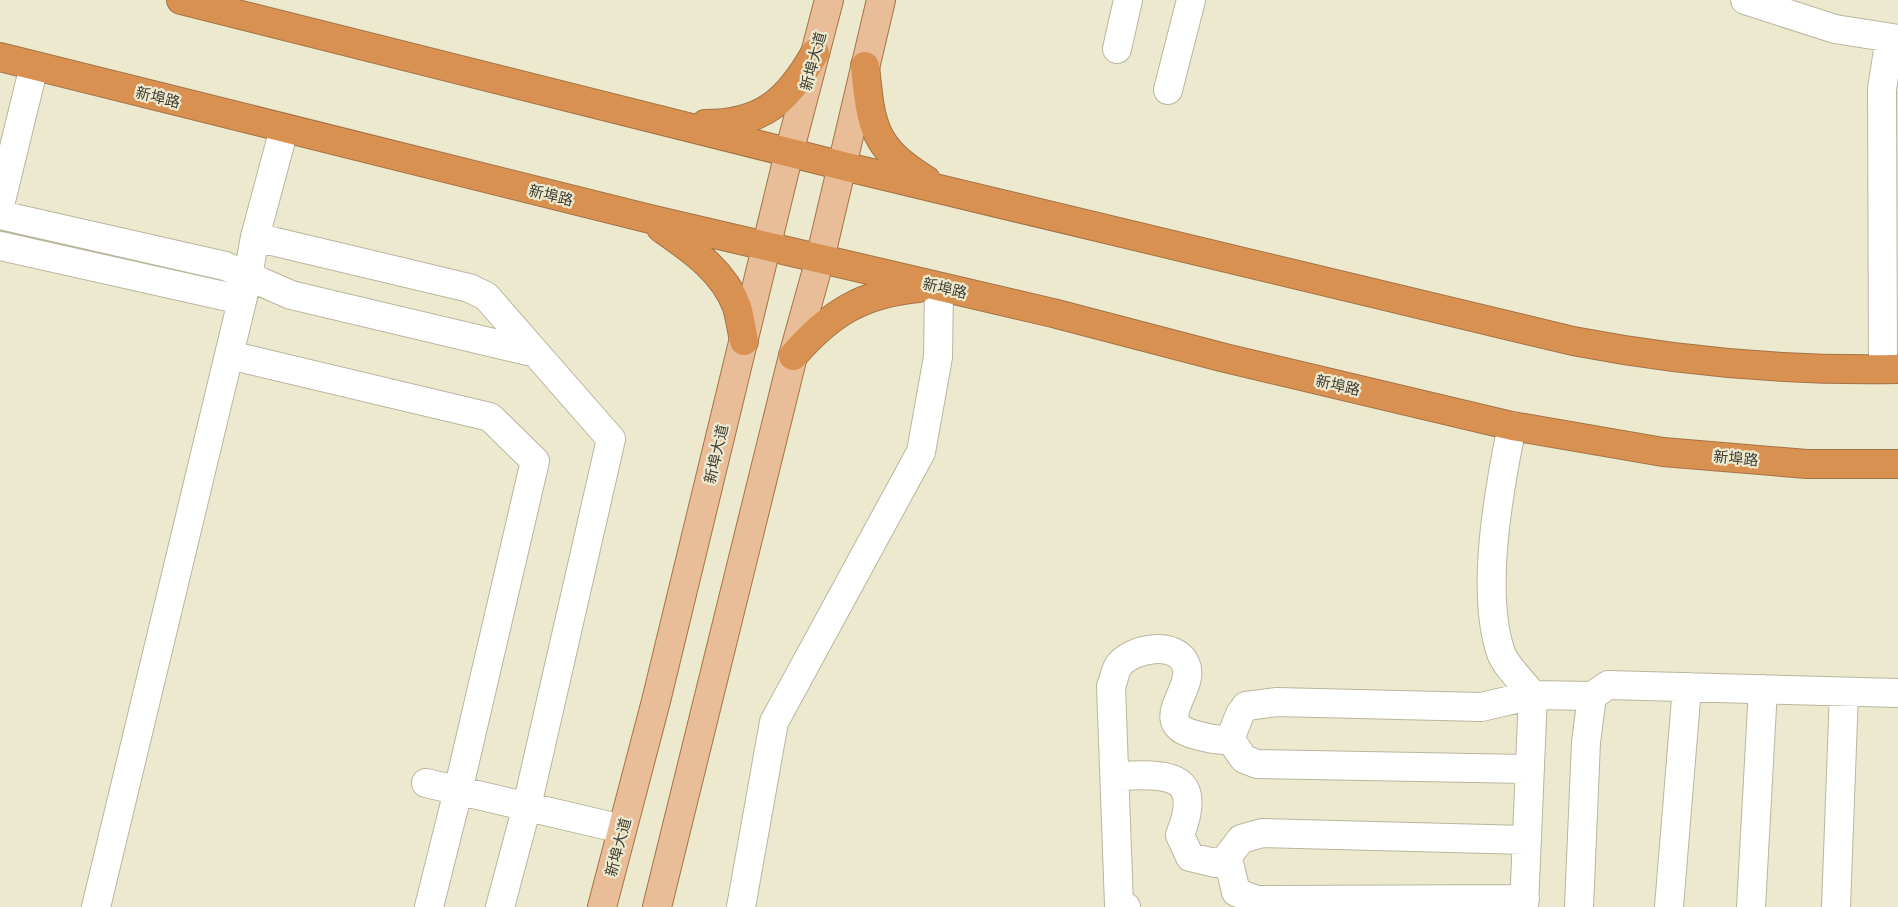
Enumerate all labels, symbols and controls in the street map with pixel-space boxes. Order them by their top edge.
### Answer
street label: 新埠大道 [796,30,830,92]
street label: 新埠路 [134,82,182,112]
street label: 新埠路 [527,180,575,210]
street label: 新埠路 [921,274,969,302]
street label: 新埠路 [1314,371,1362,399]
street label: 新埠大道 [700,423,732,485]
street label: 新埠路 [1713,447,1759,469]
street label: 新埠大道 [601,816,635,878]

